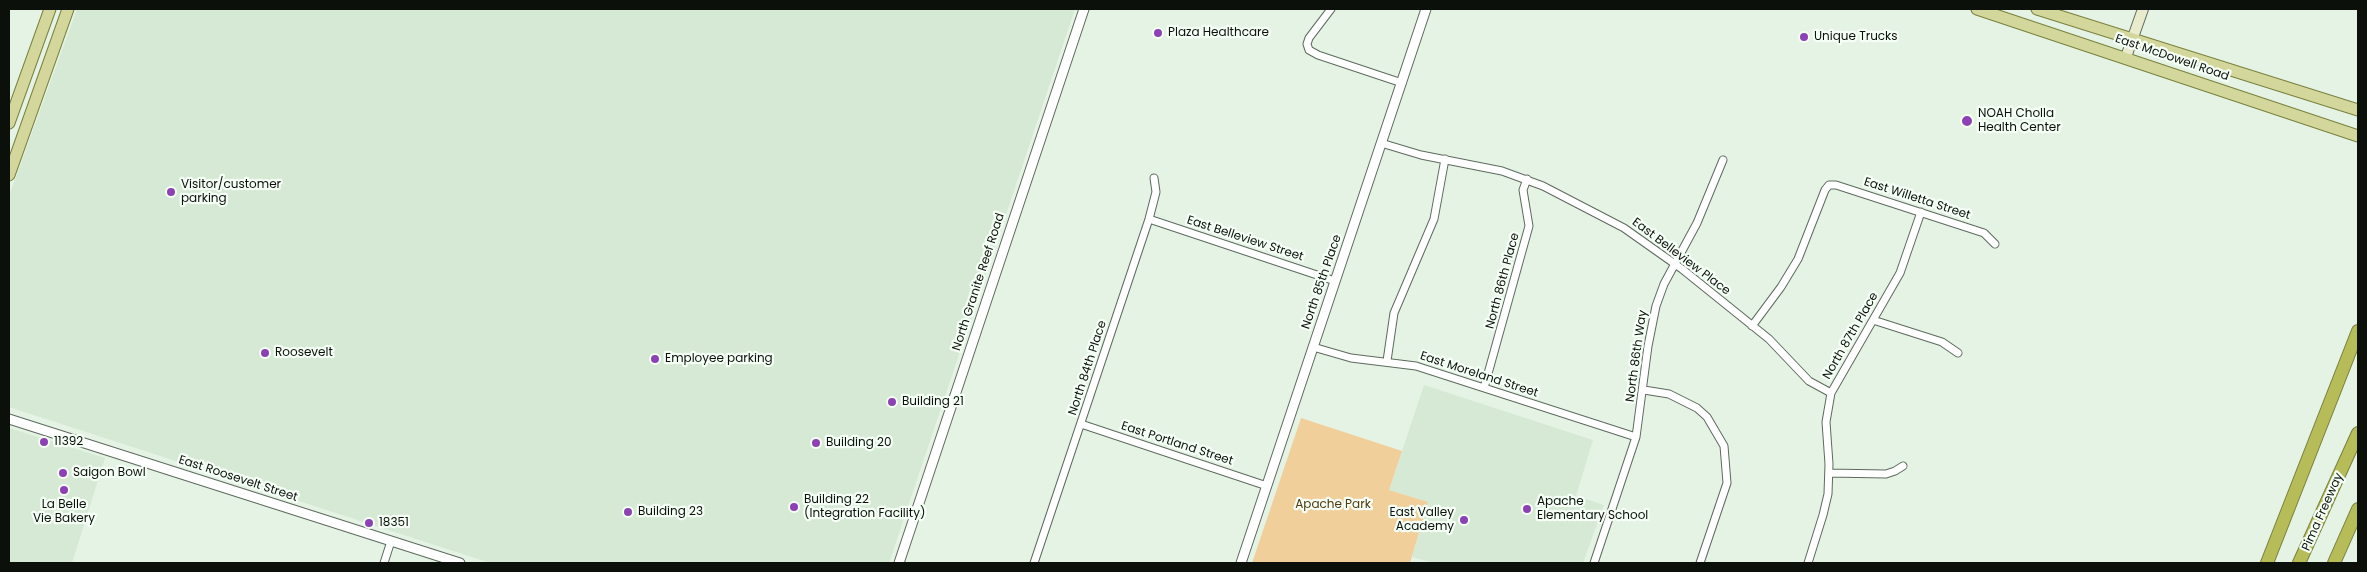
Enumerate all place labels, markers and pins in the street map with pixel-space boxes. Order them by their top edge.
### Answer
place label: Plaza Healthcare [1168,26,1269,40]
marker: Plaza Healthcare [1152,27,1164,39]
place label: Unique Trucks [1814,30,1898,44]
marker: Unique Trucks [1798,31,1810,43]
place label: NOAH Cholla Health Center [1978,107,2061,135]
marker: NOAH Cholla Health Center [1960,114,1974,128]
place label: Visitor/customer parking [181,178,281,206]
marker: Visitor/customer parking [165,186,177,198]
place label: Roosevelt [275,346,333,360]
marker: Roosevelt [259,347,271,359]
place label: Employee parking [665,352,773,366]
marker: Employee parking [649,353,661,365]
place label: Building 21 [902,395,964,409]
marker: Building 21 [886,396,898,408]
place label: 11392 [54,435,83,449]
marker: 11392 [38,436,50,448]
place label: Building 20 [826,436,891,450]
marker: Building 20 [810,437,822,449]
place label: Saigon Bowl [73,466,146,480]
marker: Saigon Bowl [57,467,69,479]
marker: La Belle Vie Bakery [58,484,70,496]
place label: Building 22 (Integration Facility) [804,493,925,521]
place label: Apache Elementary School [1537,495,1648,523]
place label: La Belle Vie Bakery [33,498,95,526]
marker: Building 22 (Integration Facility) [788,501,800,513]
marker: Apache Elementary School [1521,503,1533,515]
place label: Building 23 [638,505,703,519]
marker: Building 23 [622,506,634,518]
place label: East Valley Academy [1390,506,1454,534]
marker: East Valley Academy [1458,514,1470,526]
place label: 18351 [379,516,409,530]
marker: 18351 [363,517,375,529]

